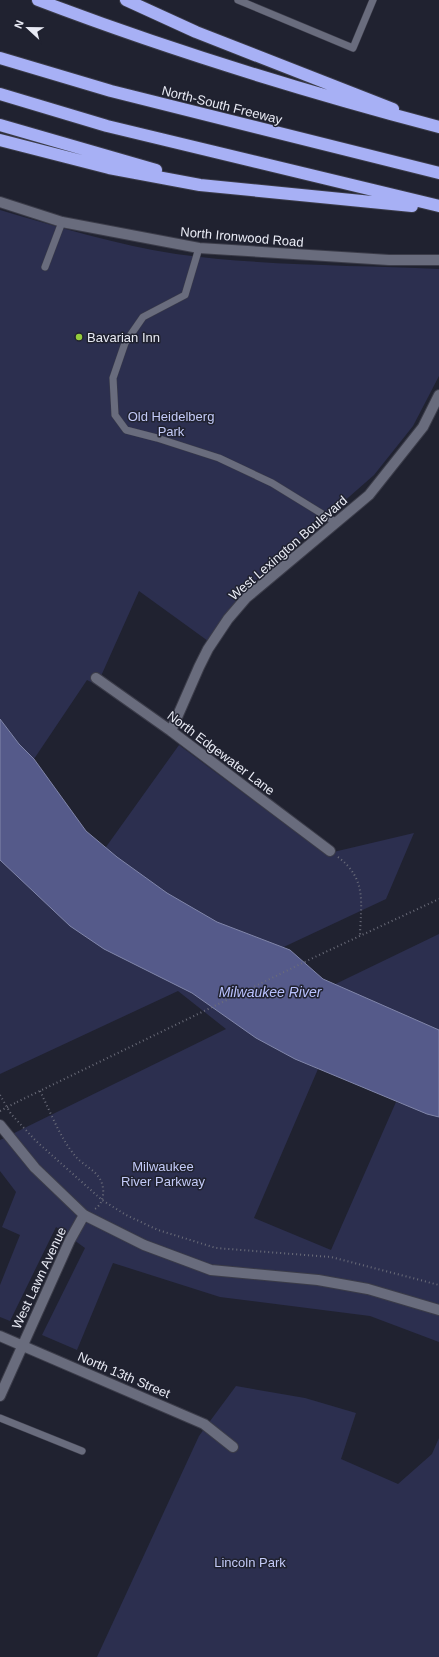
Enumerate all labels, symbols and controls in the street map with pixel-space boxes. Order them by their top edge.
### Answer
north arrow [8,8,48,48]
text: N [12,18,26,30]
street label: North-South Freeway [160,83,284,127]
street label: North Ironwood Road [180,224,304,250]
place label: Bavarian Inn [87,330,160,345]
marker: Bavarian Inn [74,332,84,342]
park label: Old Heidelberg Park [128,409,214,439]
street label: West Lexington Boulevard [226,493,350,603]
street label: North Edgewater Lane [165,708,277,798]
water label: Milwaukee River [219,984,323,1000]
park label: Milwaukee River Parkway [121,1159,205,1189]
street label: West Lawn Avenue [9,1225,69,1331]
street label: North 13th Street [76,1349,173,1401]
park label: Lincoln Park [214,1555,286,1570]

